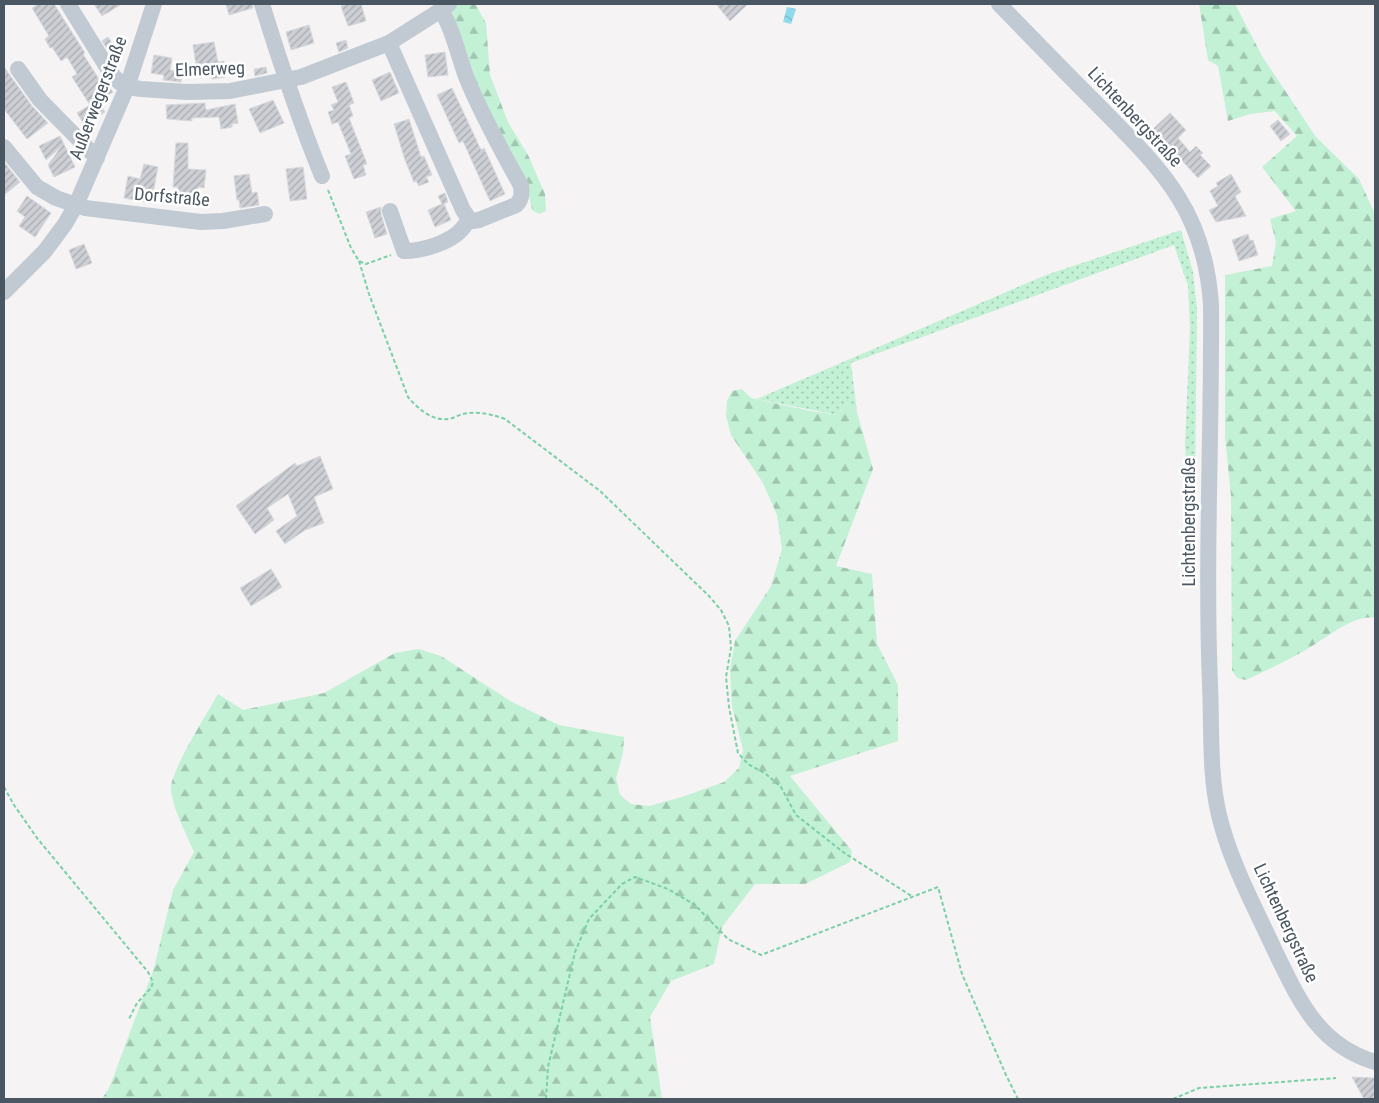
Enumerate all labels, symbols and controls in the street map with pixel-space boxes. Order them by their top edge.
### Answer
street label: Außerwegerstraße [64,33,131,163]
street label: Elmerweg [175,57,245,80]
street label: Lichtenbergstraße [1084,62,1187,171]
street label: Dorfstraße [133,183,211,210]
street label: Lichtenbergstraße [1178,458,1199,586]
street label: Lichtenbergstraße [1250,860,1323,986]

